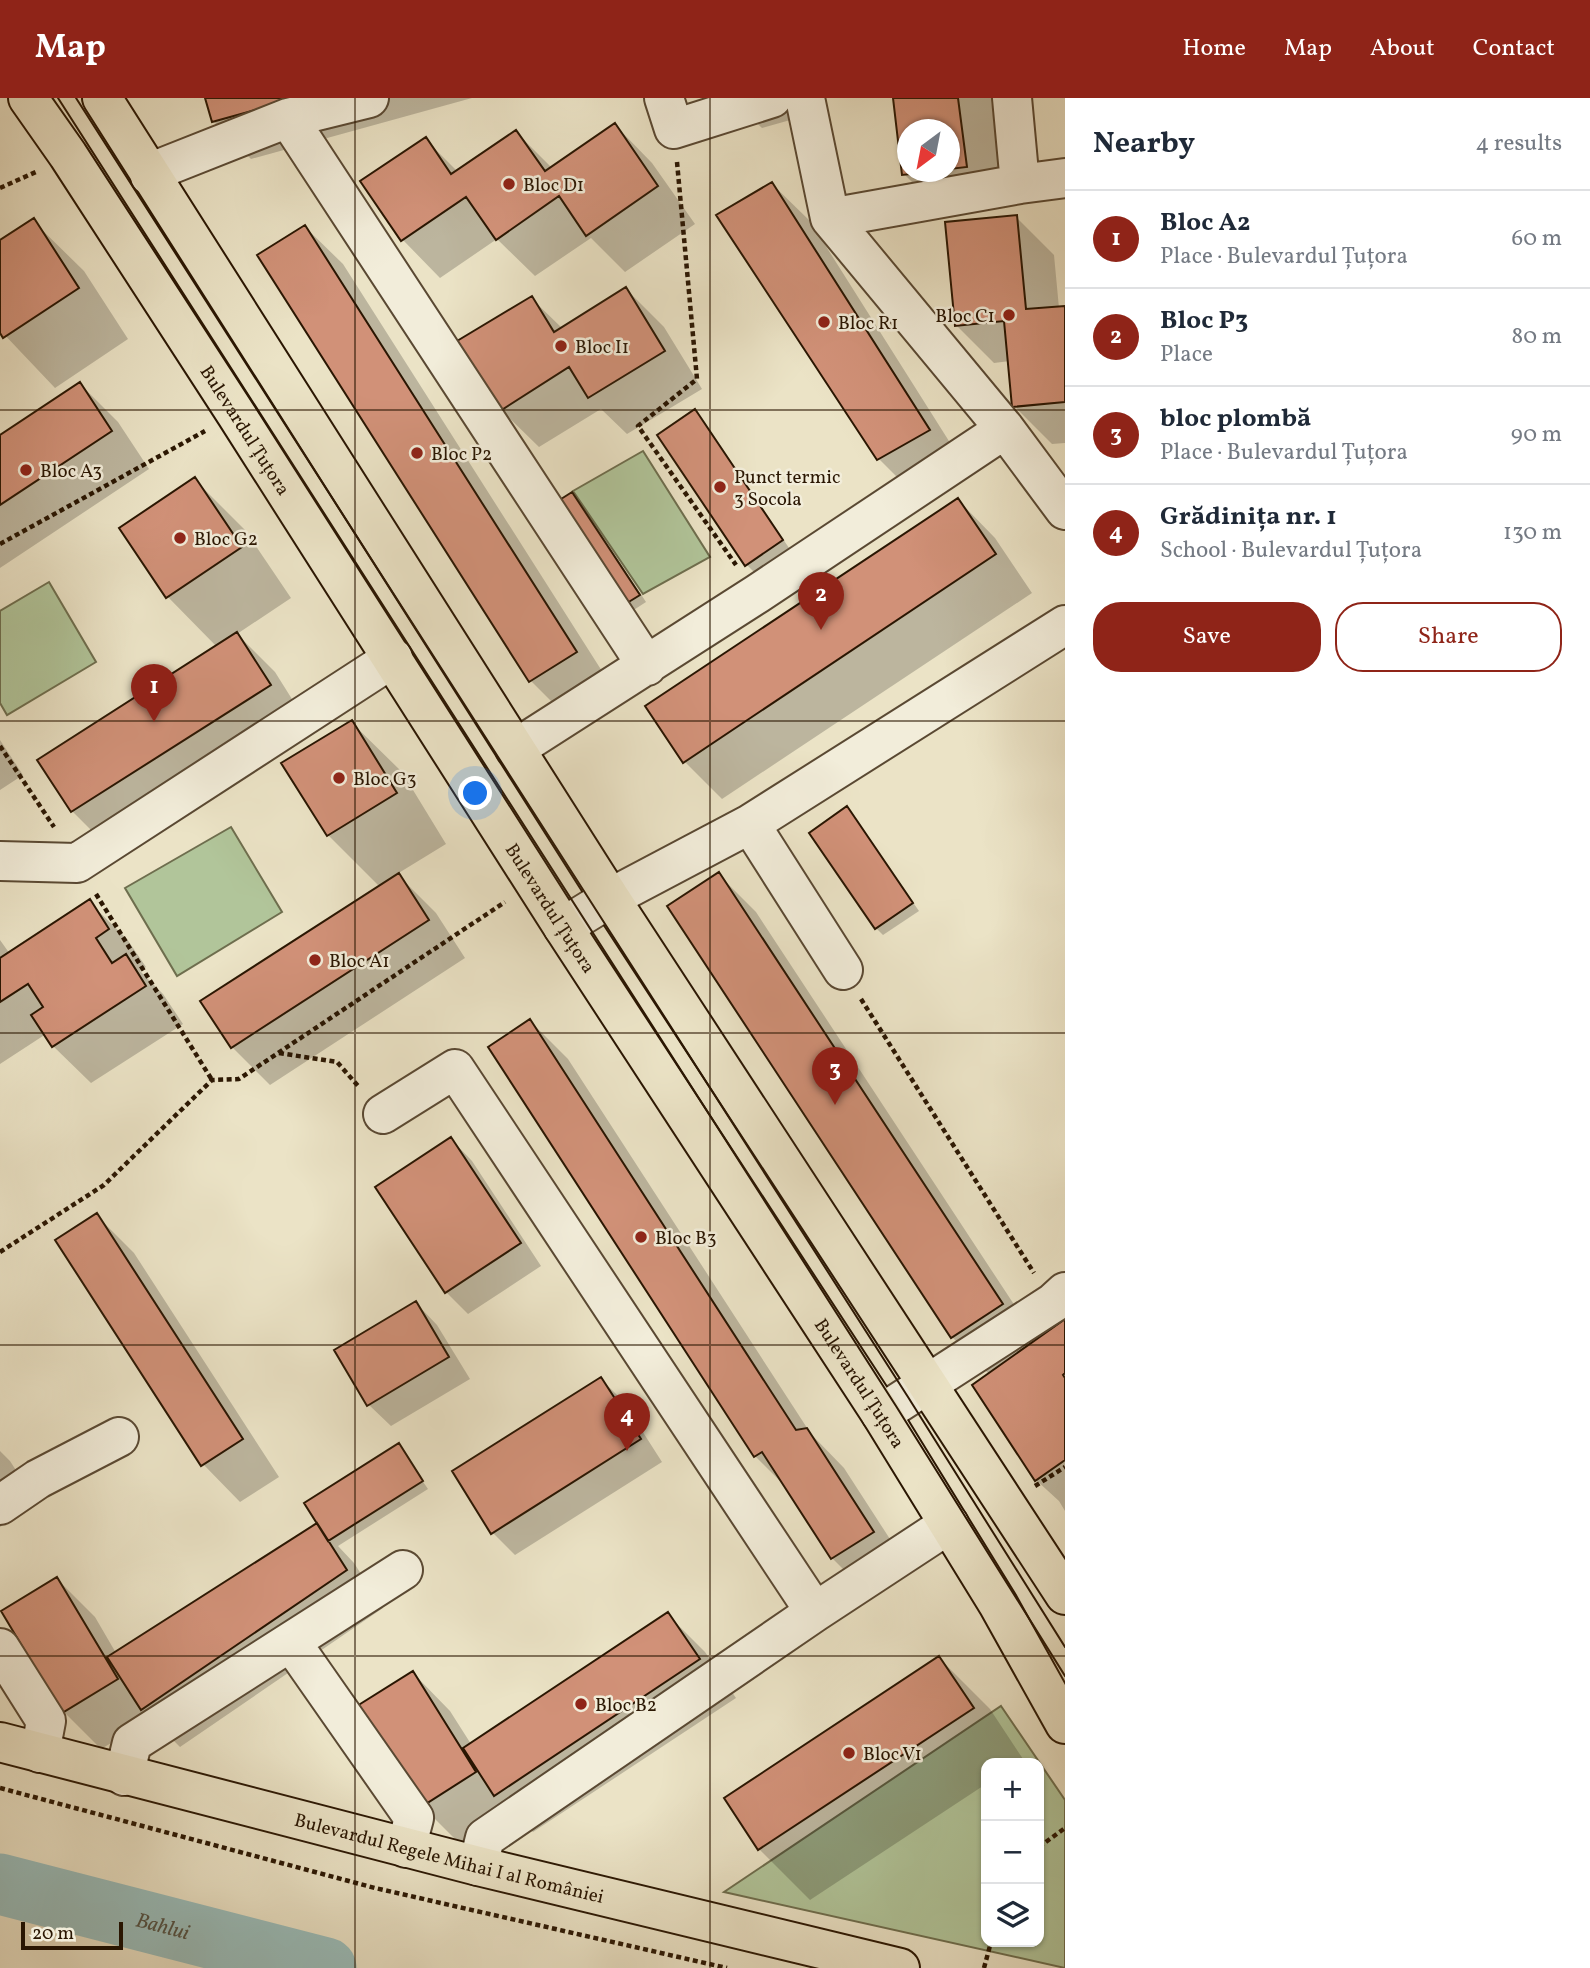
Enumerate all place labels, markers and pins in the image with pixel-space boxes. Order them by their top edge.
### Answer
place label: Bloc D1 [523,173,584,199]
marker: Bloc D1 [501,176,517,192]
place label: Bloc C1 [935,304,995,330]
marker: Bloc C1 [1001,307,1017,323]
place label: Bloc R1 [838,311,898,337]
marker: Bloc R1 [816,314,832,330]
place label: Bloc I1 [575,335,629,361]
marker: Bloc I1 [553,338,569,354]
place label: Bloc P2 [431,442,492,468]
marker: Bloc P2 [409,445,425,461]
place label: Bloc A3 [40,459,102,485]
marker: Bloc A3 [18,462,34,478]
place label: Punct termic 3 Socola [734,465,841,513]
marker: Punct termic 3 Socola [712,479,728,495]
place label: Bloc G2 [194,527,258,553]
marker: Bloc G2 [172,530,188,546]
pin: 2 [798,572,844,630]
pin: 1 [131,664,177,722]
place label: Bloc G3 [353,767,417,793]
marker: Bloc G3 [331,770,347,786]
place label: Bloc A1 [329,949,390,975]
marker: Bloc A1 [307,952,323,968]
pin: 3 [812,1047,858,1105]
place label: Bloc B3 [655,1226,717,1252]
marker: Bloc B3 [633,1229,649,1245]
pin: 4 [604,1393,650,1451]
place label: Bloc B2 [595,1693,657,1719]
marker: Bloc B2 [573,1696,589,1712]
place label: Bloc V1 [863,1742,922,1768]
marker: Bloc V1 [841,1745,857,1761]

